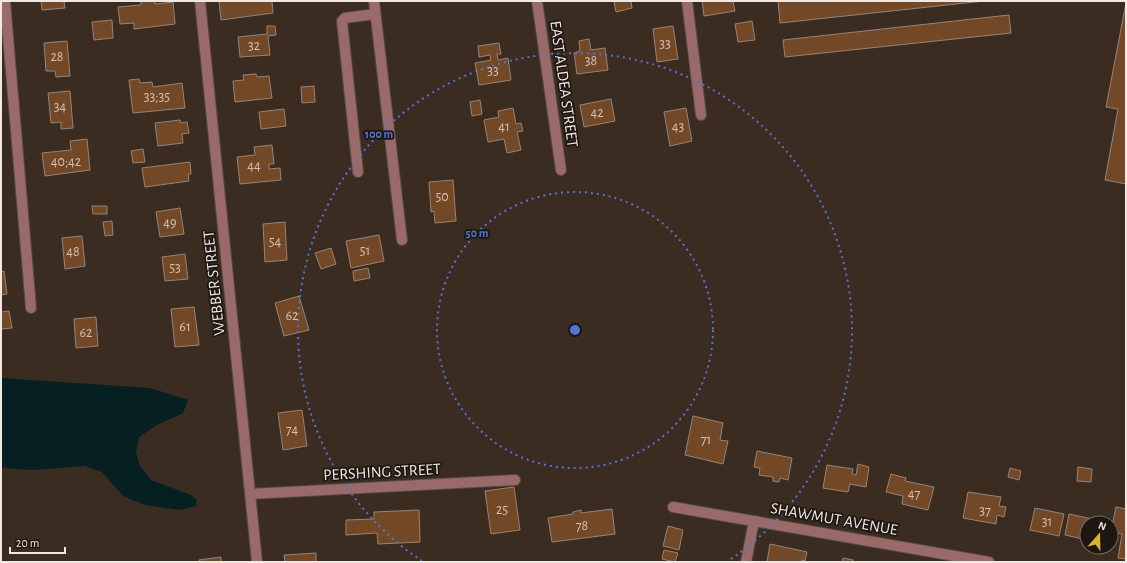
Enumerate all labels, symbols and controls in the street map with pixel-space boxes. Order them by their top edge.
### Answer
street label: EAST ALDEA STREET [547,20,581,149]
house number: 33 [659,37,671,51]
house number: 32 [248,39,260,53]
house number: 28 [50,50,64,64]
house number: 38 [585,54,597,68]
house number: 33 [487,64,499,78]
house number: 33;35 [144,90,170,104]
house number: 34 [54,100,67,114]
house number: 42 [590,106,604,120]
house number: 41 [498,120,510,134]
house number: 43 [672,120,684,134]
text: 100 m [365,128,393,140]
house number: 40;42 [51,155,81,169]
house number: 44 [247,159,261,173]
house number: 50 [435,190,449,204]
house number: 49 [163,216,177,230]
text: 50 m [466,227,489,239]
street label: WEBBER STREET [201,229,227,336]
house number: 54 [269,235,282,249]
house number: 51 [360,244,370,258]
house number: 48 [66,245,80,259]
house number: 53 [169,261,181,275]
house number: 62 [286,309,298,323]
house number: 61 [179,320,191,334]
centre of rings [568,323,582,337]
house number: 62 [80,326,92,340]
house number: 74 [286,423,299,437]
house number: 71 [701,433,711,447]
street label: PERSHING STREET [323,461,441,483]
house number: 47 [908,487,920,501]
street label: SHAWMUT AVENUE [769,500,899,538]
house number: 25 [496,503,508,517]
house number: 37 [979,504,991,518]
house number: 31 [1042,515,1052,529]
north arrow [1079,515,1119,555]
house number: 78 [576,519,588,533]
text: N [1097,520,1108,533]
scale bar [10,529,65,555]
text: 20 m [16,537,39,549]

